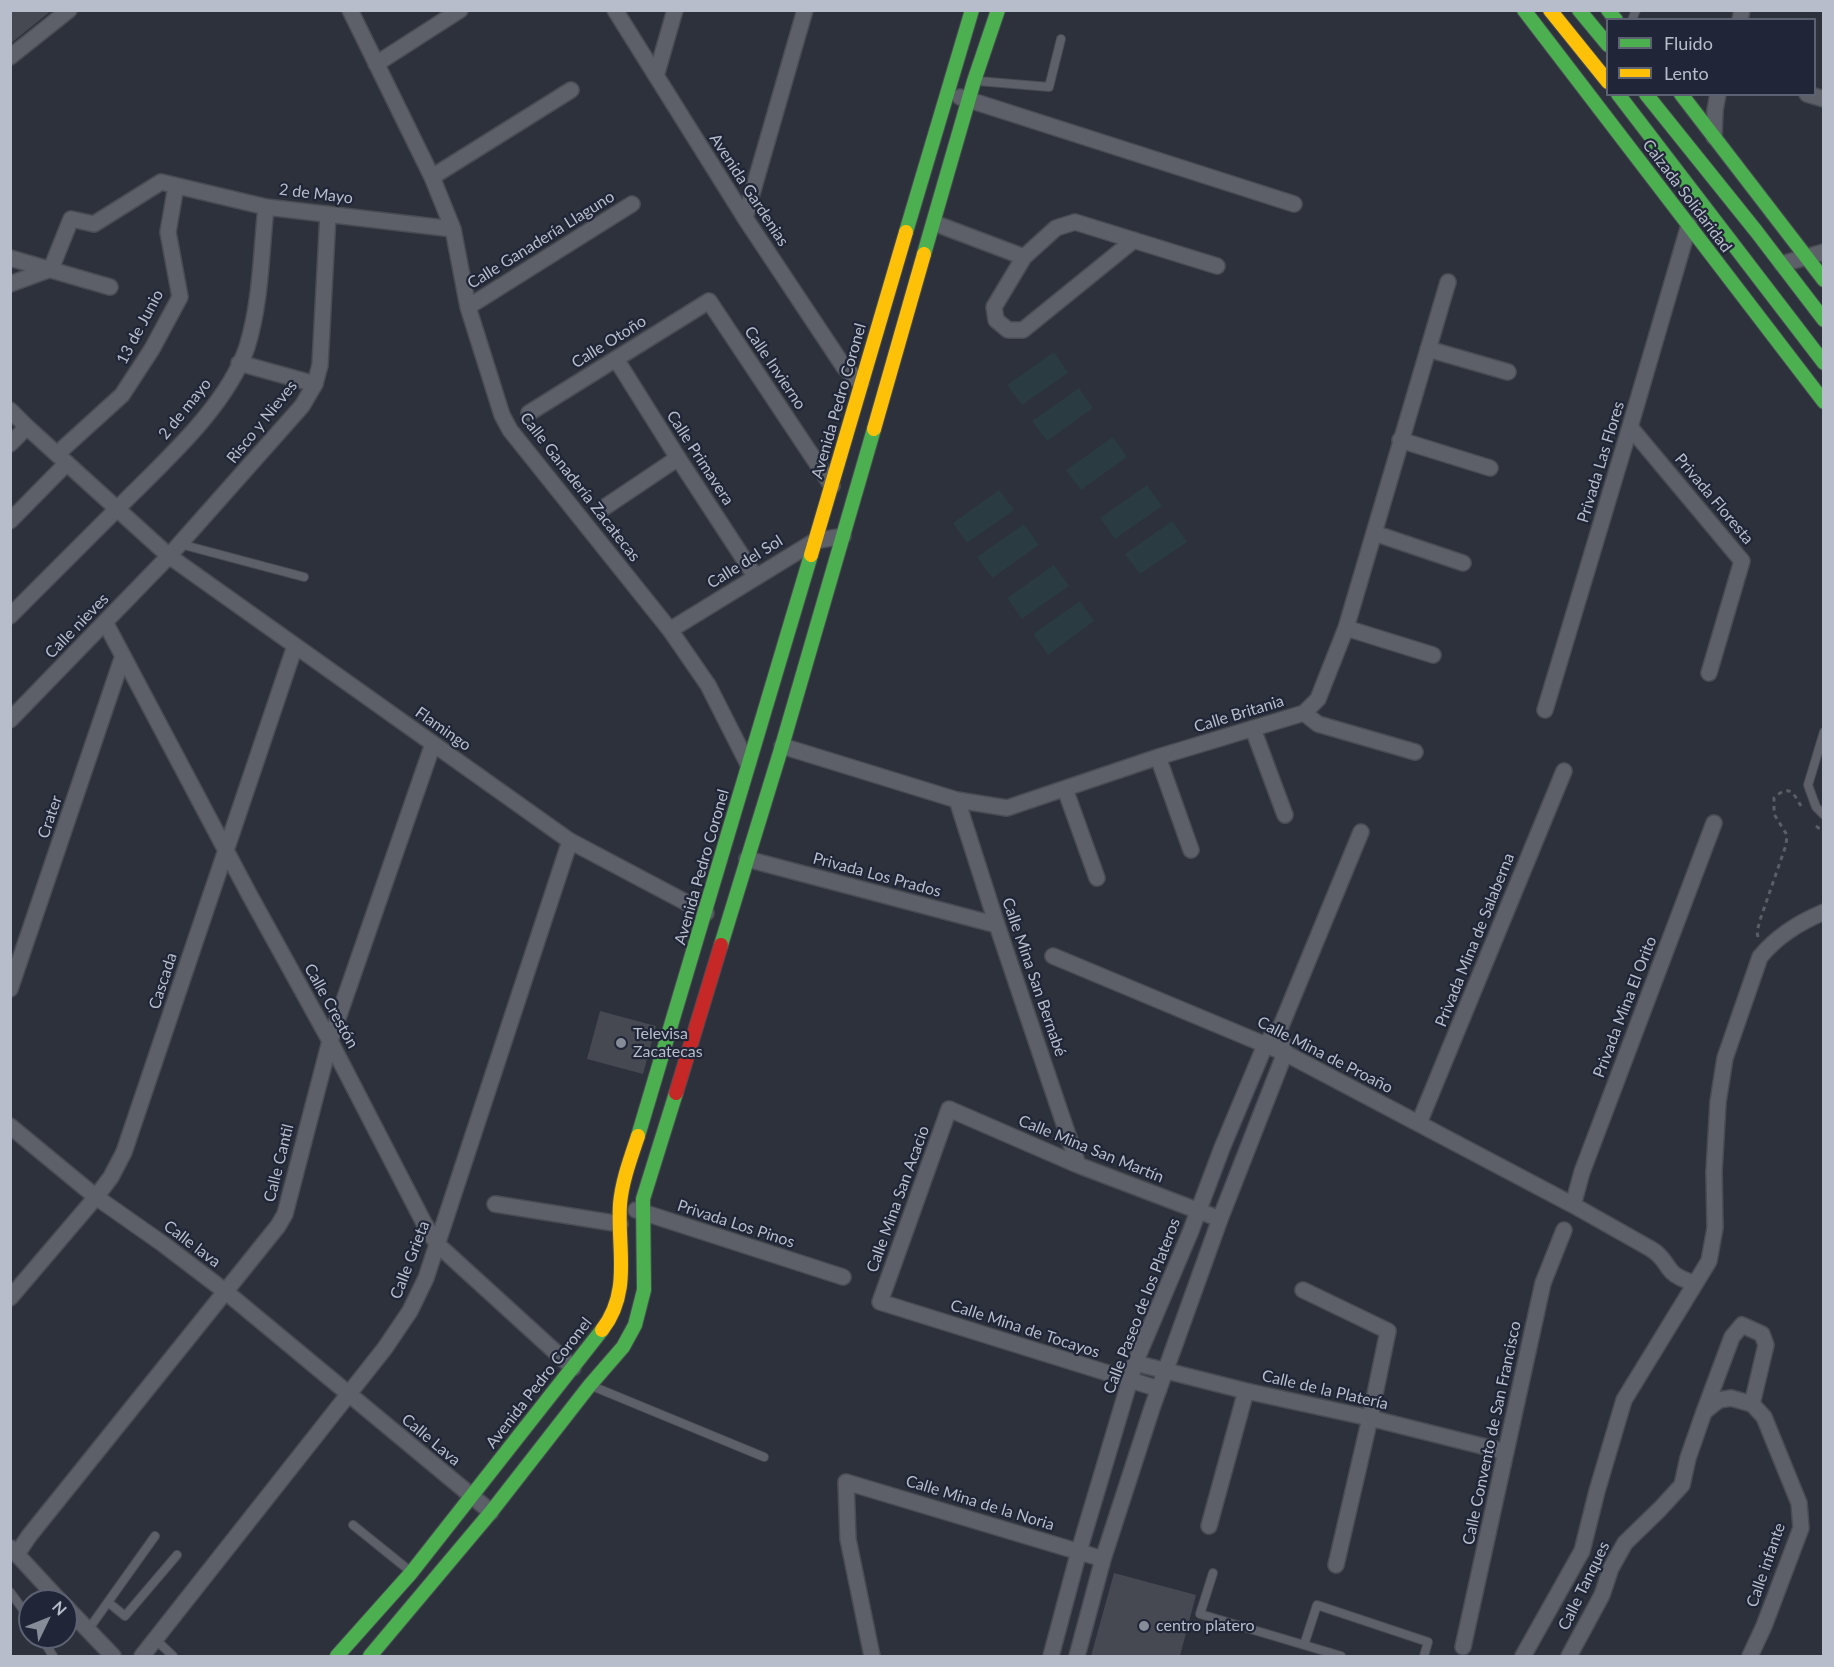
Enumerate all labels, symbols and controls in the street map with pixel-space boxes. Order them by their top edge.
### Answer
legend [1606,18,1816,96]
text: Fluido [1664,32,1713,54]
text: Lento [1664,62,1709,84]
street label: Avenida Gardenias [705,130,793,250]
street label: Calzada Solidaridad [1638,136,1736,256]
street label: 2 de Mayo [278,180,354,208]
street label: Calle Ganadería Llaguno [464,187,618,293]
street label: 13 de Junio [112,287,168,367]
street label: Calle Otoño [568,312,650,372]
street label: Avenida Pedro Coronel [808,321,870,481]
street label: Calle Invierno [740,323,810,413]
street label: 2 de mayo [155,375,215,443]
street label: Risco y Nieves [223,377,301,467]
street label: Privada Las Flores [1573,399,1629,525]
street label: Calle Primavera [662,407,738,509]
street label: Calle Ganadería Zacatecas [516,409,644,565]
street label: Privada Floresta [1670,450,1758,548]
street label: Calle del Sol [704,531,786,593]
street label: Calle nieves [41,589,113,663]
street label: Calle Britania [1192,691,1286,737]
street label: Flamingo [411,703,475,755]
street label: Avenida Pedro Coronel [671,787,733,947]
street label: Crater [34,793,66,841]
street label: Privada Los Prados [811,849,943,901]
street label: Privada Mina de Salaberna [1431,850,1519,1030]
street label: Calle Mina San Bernabé [998,895,1070,1059]
street label: Privada Mina El Orito [1589,934,1661,1080]
street label: Cascada [145,950,181,1012]
street label: Calle Crestón [300,960,362,1052]
street label: Calle Mina de Proaño [1254,1012,1396,1098]
place label: Televisa Zacatecas [633,1024,703,1062]
marker: Televisa Zacatecas [614,1036,628,1050]
street label: Calle Mina San Martín [1016,1111,1166,1187]
street label: Calle Cantil [260,1122,298,1204]
street label: Calle Mina San Acacio [863,1123,933,1275]
street label: Privada Los Pinos [675,1196,797,1252]
street label: Calle Paseo de los Plateros [1100,1215,1184,1397]
street label: Calle lava [160,1216,224,1272]
street label: Calle Grieta [386,1218,434,1302]
street label: Calle Mina de Tocayos [948,1296,1102,1362]
street label: Avenida Pedro Coronel [482,1314,596,1452]
street label: Calle Convento de San Francisco [1459,1319,1525,1547]
street label: Calle de la Platería [1260,1366,1390,1414]
street label: Calle Lava [398,1410,464,1470]
street label: Calle Mina de la Noria [903,1471,1057,1535]
street label: Calle infante [1743,1520,1789,1610]
street label: Calle Tanques [1554,1538,1614,1634]
north arrow [18,1589,78,1649]
text: N [49,1597,71,1619]
place label: centro platero [1156,1616,1254,1636]
marker: centro platero [1137,1619,1151,1633]

